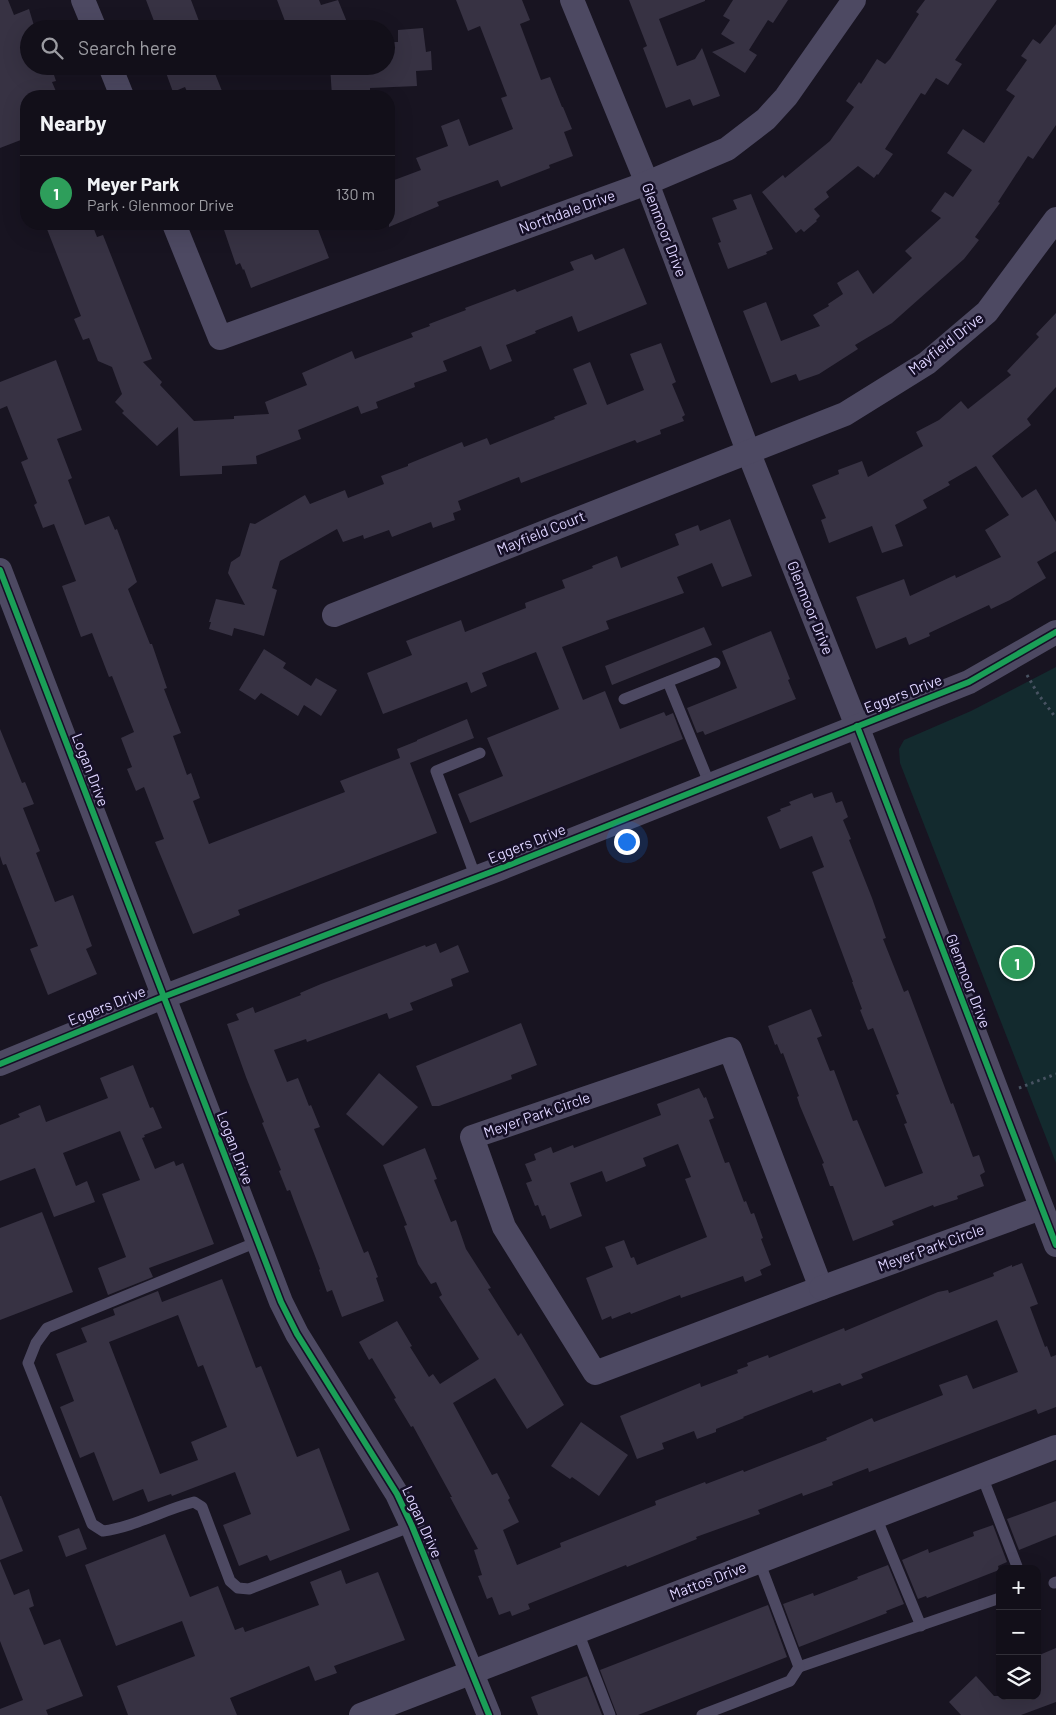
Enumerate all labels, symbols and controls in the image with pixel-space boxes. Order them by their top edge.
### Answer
search box [20,20,395,75]
icon: search [38,34,66,62]
text: Search here [78,36,177,59]
text: Nearby [40,110,106,135]
text: Meyer Park [87,172,179,195]
street label: Glenmoor Drive [639,180,691,279]
text: 1 [53,184,59,203]
text: 130 m [336,184,375,203]
street label: Northdale Drive [516,185,617,237]
text: Park · Glenmoor Drive [87,195,234,214]
street label: Mayfield Drive [904,308,987,378]
street label: Mayfield Court [494,506,587,558]
street label: Glenmoor Drive [784,558,838,657]
street label: Eggers Drive [861,670,944,716]
street label: Logan Drive [69,731,113,809]
street label: Eggers Drive [485,819,568,867]
your location [614,829,640,855]
street label: Glenmoor Drive [943,931,995,1030]
pin: 1 [1001,944,1033,982]
street label: Eggers Drive [65,981,148,1029]
street label: Meyer Park Circle [481,1087,592,1141]
street label: Logan Drive [214,1109,258,1187]
street label: Meyer Park Circle [875,1220,986,1275]
street label: Logan Drive [399,1483,447,1560]
street label: Mattos Drive [667,1557,749,1603]
map controls [996,1565,1041,1700]
button: + [996,1565,1041,1610]
button: − [996,1610,1041,1655]
button: layers [996,1655,1041,1700]

